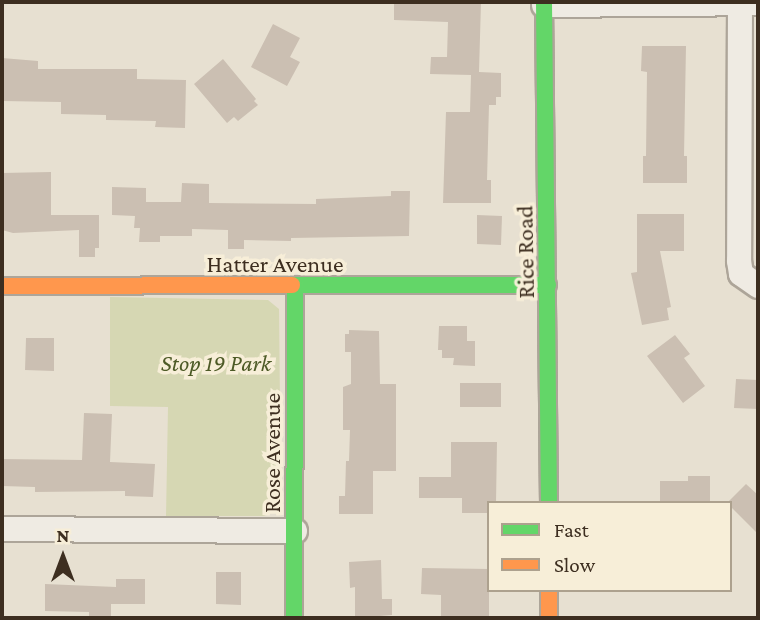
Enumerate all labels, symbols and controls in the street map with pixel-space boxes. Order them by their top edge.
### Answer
street label: Rice Road [510,205,540,299]
street label: Hatter Avenue [207,250,343,278]
park label: Stop 19 Park [161,349,271,377]
street label: Rose Avenue [258,393,286,513]
legend [487,501,732,592]
text: Fast [554,518,589,542]
north arrow [28,522,98,592]
text: N [57,525,69,546]
text: Slow [554,553,595,577]

